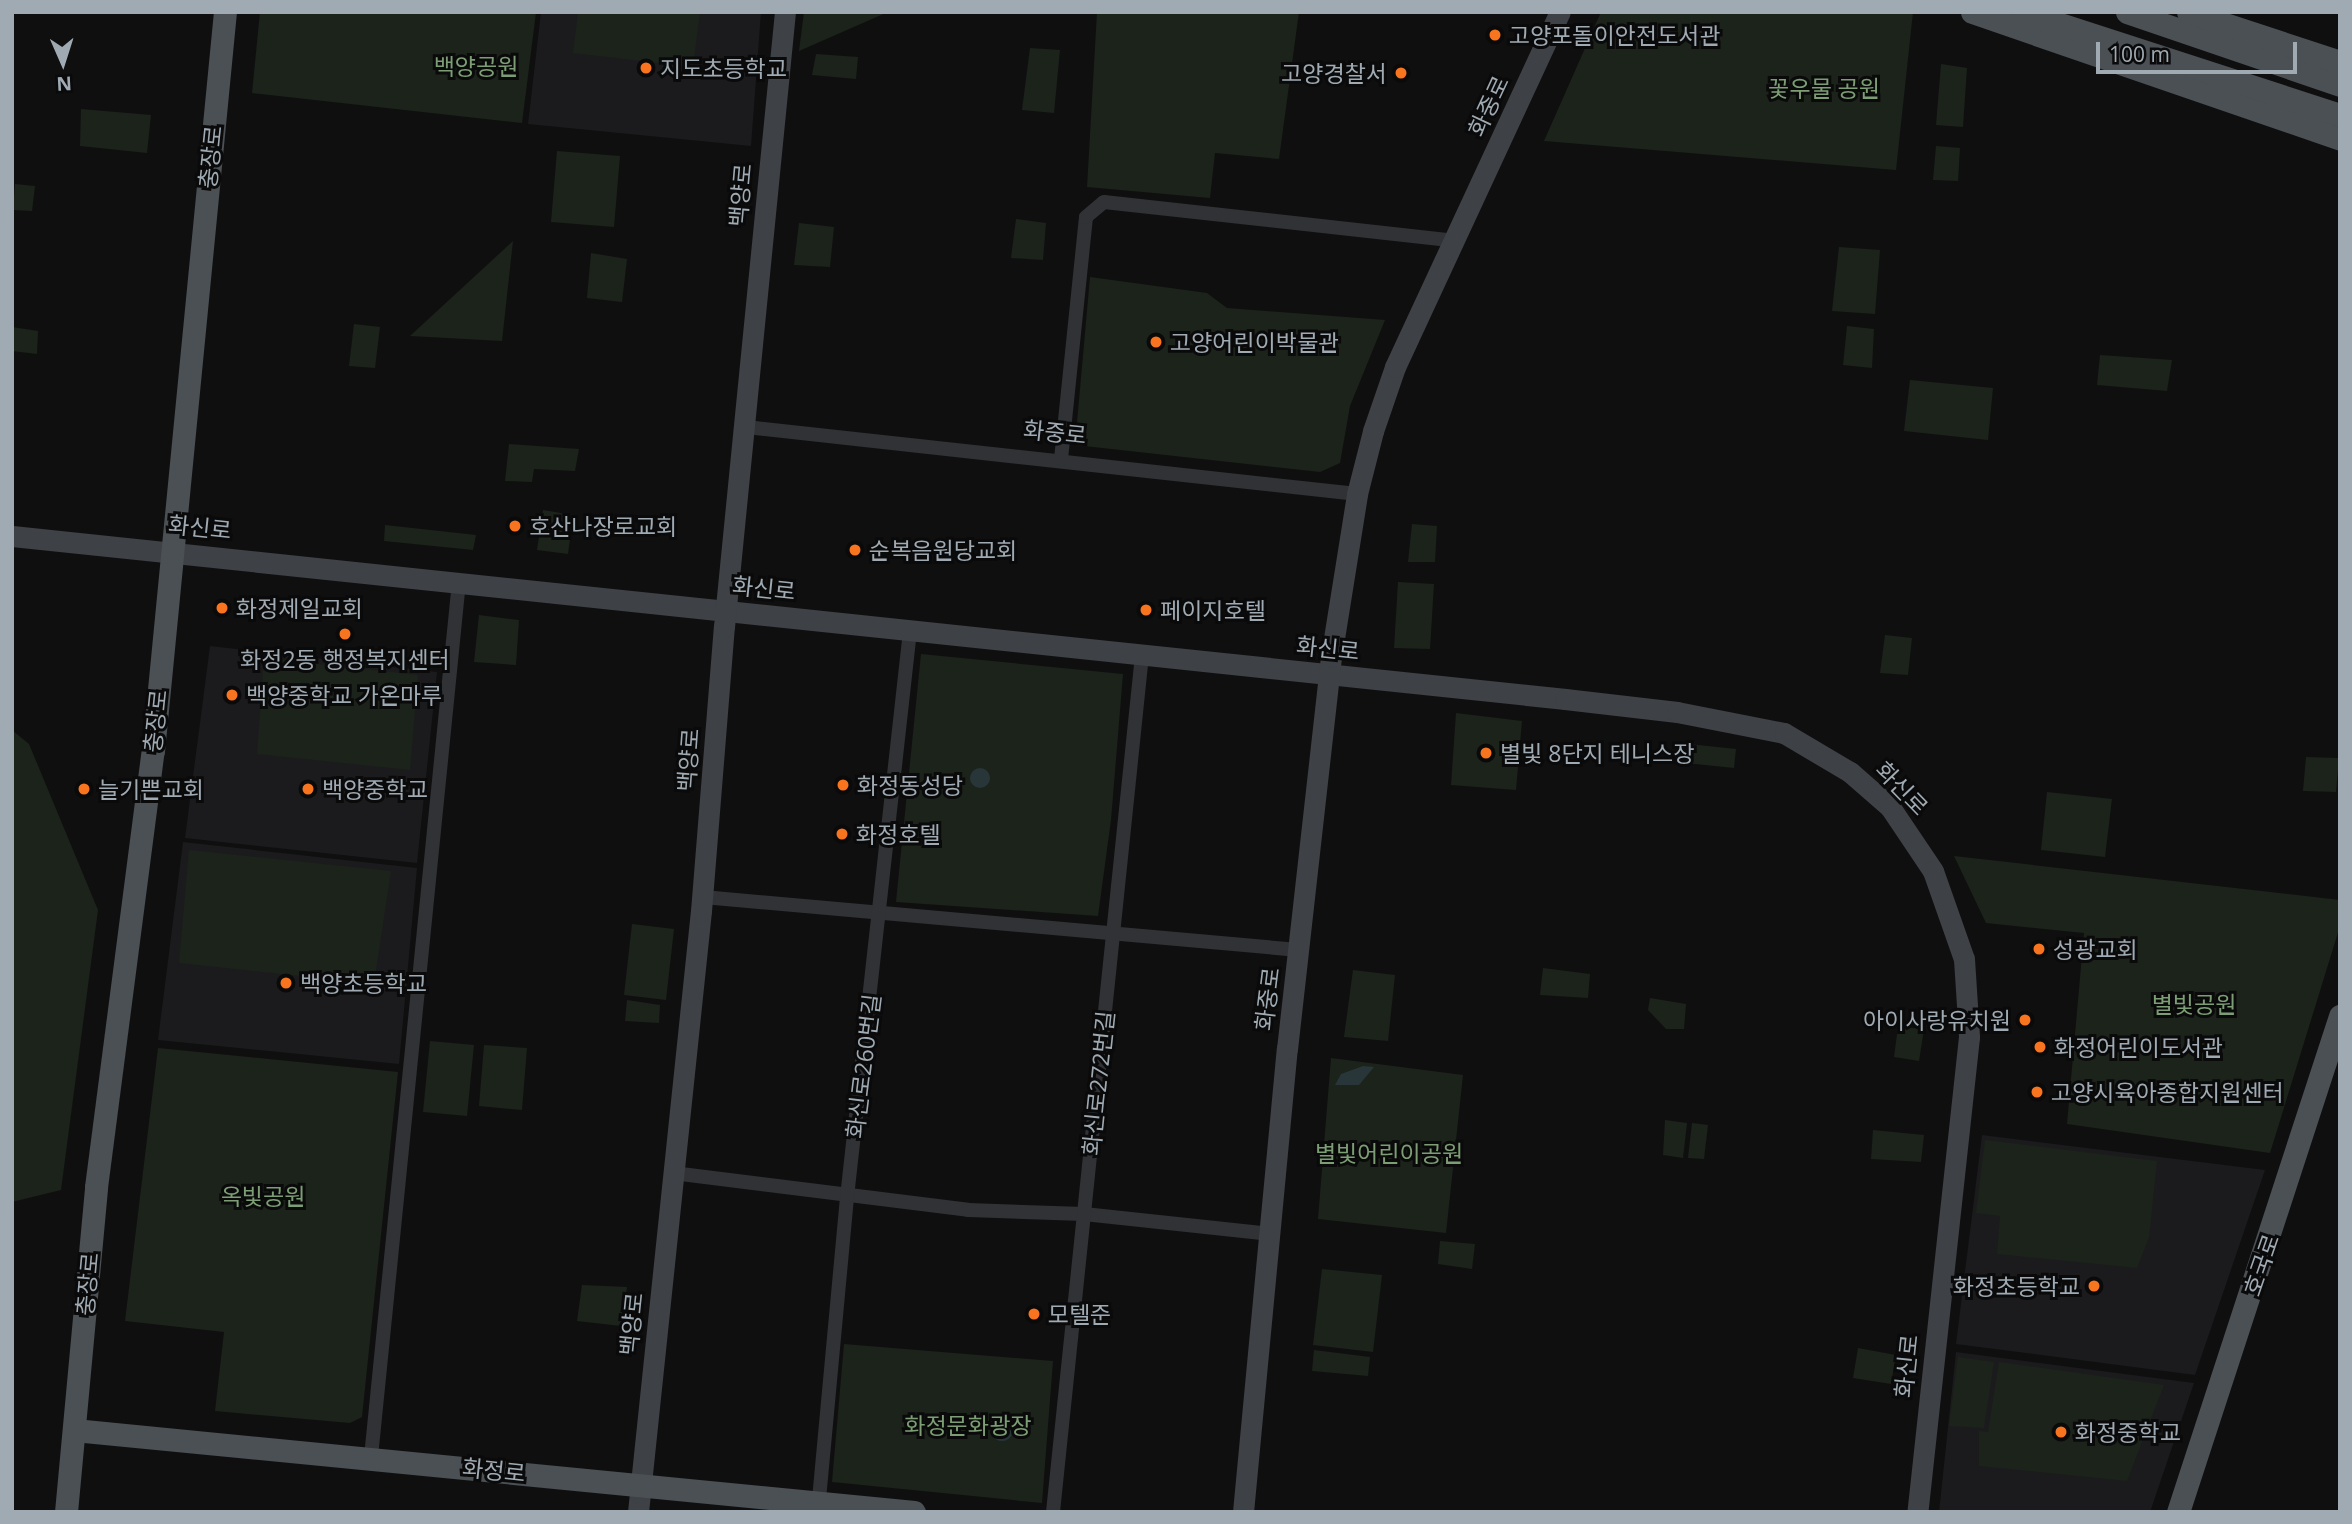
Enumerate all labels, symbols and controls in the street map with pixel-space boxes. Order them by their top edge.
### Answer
place label: 고양포돌이안전도서관 [1509,21,1721,49]
marker: 고양포돌이안전도서관 [1487,27,1503,43]
north arrow [28,28,98,98]
scale bar [2100,28,2301,72]
text: 100 m [2109,40,2170,68]
park label: 백양공원 [434,52,518,80]
place label: 지도초등학교 [660,54,787,82]
place label: 고양경찰서 [1281,59,1387,87]
marker: 지도초등학교 [638,60,654,76]
marker: 고양경찰서 [1393,65,1409,81]
text: N [56,71,73,97]
street label: 화중로 [1462,71,1514,141]
park label: 꽃우물 공원 [1768,74,1880,102]
street label: 충장로 [193,124,227,190]
street label: 백양로 [723,162,757,228]
place label: 고양어린이박물관 [1170,328,1339,356]
marker: 고양어린이박물관 [1148,334,1164,350]
street label: 화중로 [1022,415,1088,449]
street label: 화신로 [167,510,233,544]
place label: 호산나장로교회 [529,512,677,540]
marker: 호산나장로교회 [507,518,523,534]
place label: 순복음원당교회 [869,536,1017,564]
marker: 순복음원당교회 [847,542,863,558]
street label: 화신로 [731,571,797,605]
place label: 화정제일교회 [236,594,363,622]
place label: 페이지호텔 [1160,596,1266,624]
marker: 화정제일교회 [214,600,230,616]
marker: 페이지호텔 [1138,602,1154,618]
marker: 화정2동 행정복지센터 [337,626,353,642]
street label: 화신로 [1295,631,1361,665]
place label: 화정2동 행정복지센터 [240,645,450,673]
place label: 백양중학교 가온마루 [246,681,442,709]
marker: 백양중학교 가온마루 [224,687,240,703]
street label: 충장로 [138,688,172,754]
street label: 백양로 [672,727,704,793]
place label: 별빛 8단지 테니스장 [1500,739,1694,767]
marker: 별빛 8단지 테니스장 [1478,745,1494,761]
street label: 화신로 [1870,756,1934,820]
place label: 화정동성당 [857,771,963,799]
place label: 늘기쁜교회 [98,775,204,803]
place label: 백양중학교 [322,775,428,803]
marker: 화정동성당 [835,777,851,793]
marker: 늘기쁜교회 [76,781,92,797]
marker: 백양중학교 [300,781,316,797]
place label: 화정호텔 [856,820,941,848]
marker: 화정호텔 [834,826,850,842]
place label: 성광교회 [2053,935,2138,963]
marker: 성광교회 [2031,941,2047,957]
street label: 화중로 [1249,966,1285,1032]
place label: 백양초등학교 [300,969,427,997]
marker: 백양초등학교 [278,975,294,991]
park label: 별빛공원 [2152,990,2236,1018]
street label: 화신로260번길 [840,992,886,1140]
place label: 아이사랑유치원 [1863,1006,2011,1034]
street label: 화신로272번길 [1077,1009,1119,1157]
marker: 아이사랑유치원 [2017,1012,2033,1028]
place label: 화정어린이도서관 [2054,1033,2223,1061]
marker: 화정어린이도서관 [2032,1039,2048,1055]
place label: 고양시육아종합지원센터 [2051,1078,2284,1106]
marker: 고양시육아종합지원센터 [2029,1084,2045,1100]
park label: 별빛어린이공원 [1315,1139,1463,1167]
park label: 옥빛공원 [221,1182,305,1210]
street label: 호국로 [2238,1230,2284,1300]
street label: 충장로 [70,1251,104,1317]
place label: 화정초등학교 [1953,1272,2080,1300]
marker: 화정초등학교 [2086,1278,2102,1294]
street label: 백양로 [614,1291,648,1357]
place label: 모텔준 [1048,1300,1111,1328]
marker: 모텔준 [1026,1306,1042,1322]
street label: 화신로 [1889,1333,1923,1399]
park label: 화정문화광장 [905,1411,1031,1439]
place label: 화정중학교 [2075,1418,2181,1446]
marker: 화정중학교 [2053,1424,2069,1440]
street label: 화정로 [461,1453,527,1487]

